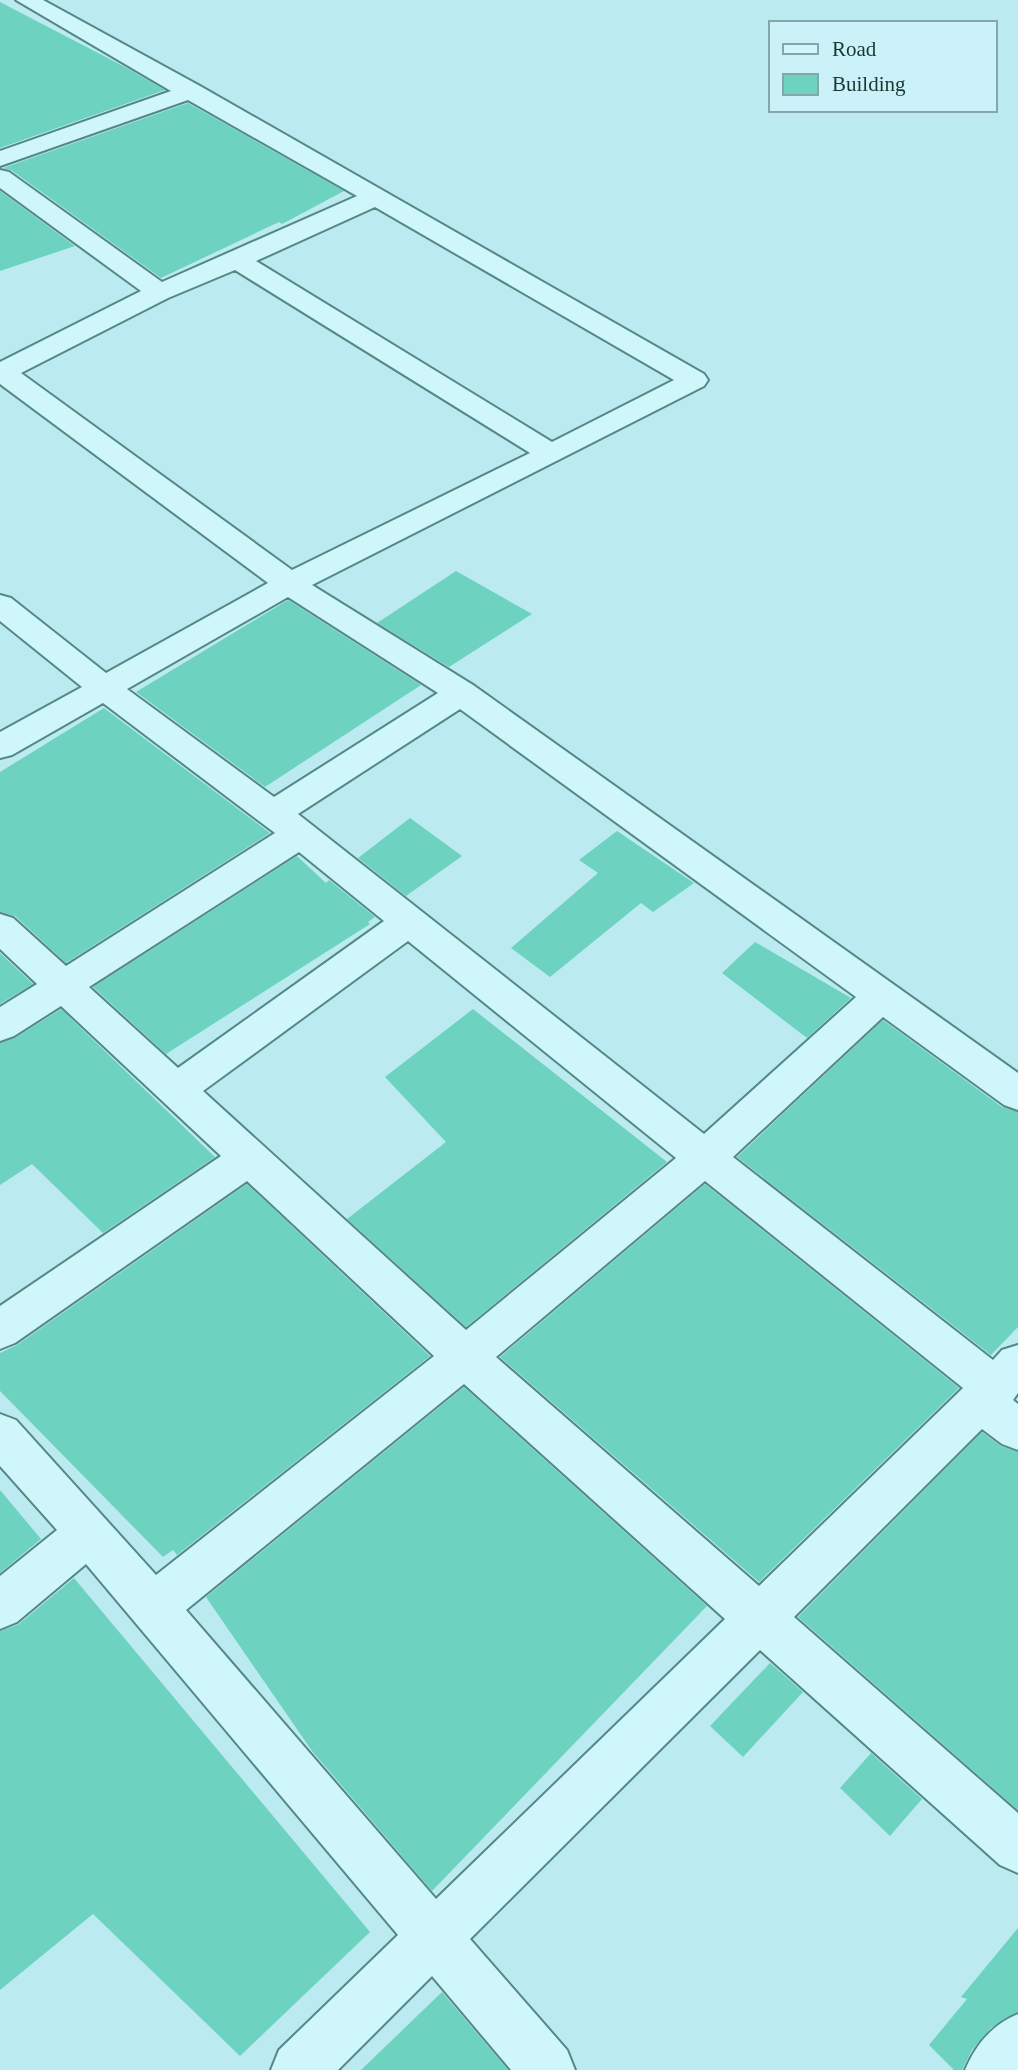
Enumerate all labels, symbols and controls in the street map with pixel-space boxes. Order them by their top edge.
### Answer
legend [769,21,997,112]
text: Road [832,37,877,61]
text: Building [832,72,906,96]

